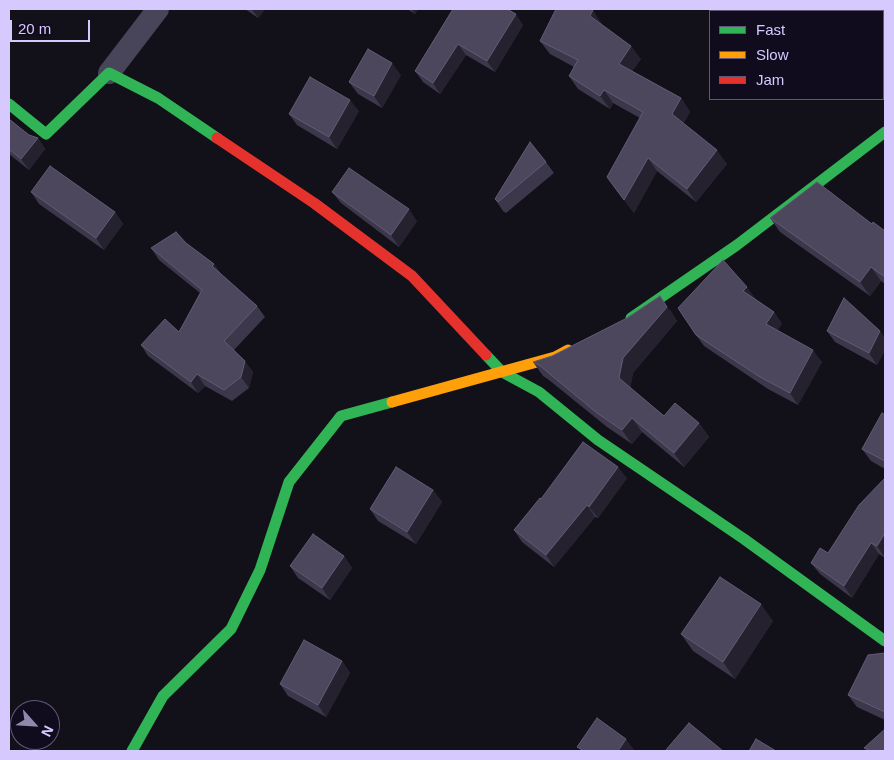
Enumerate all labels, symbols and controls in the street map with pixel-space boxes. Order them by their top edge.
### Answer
scale bar [12,10,92,42]
legend [709,10,884,100]
text: 20 m [18,20,51,37]
text: Fast [756,21,785,38]
text: Slow [756,46,789,63]
text: Jam [756,71,784,88]
north arrow [10,700,60,750]
text: N [38,723,57,739]

